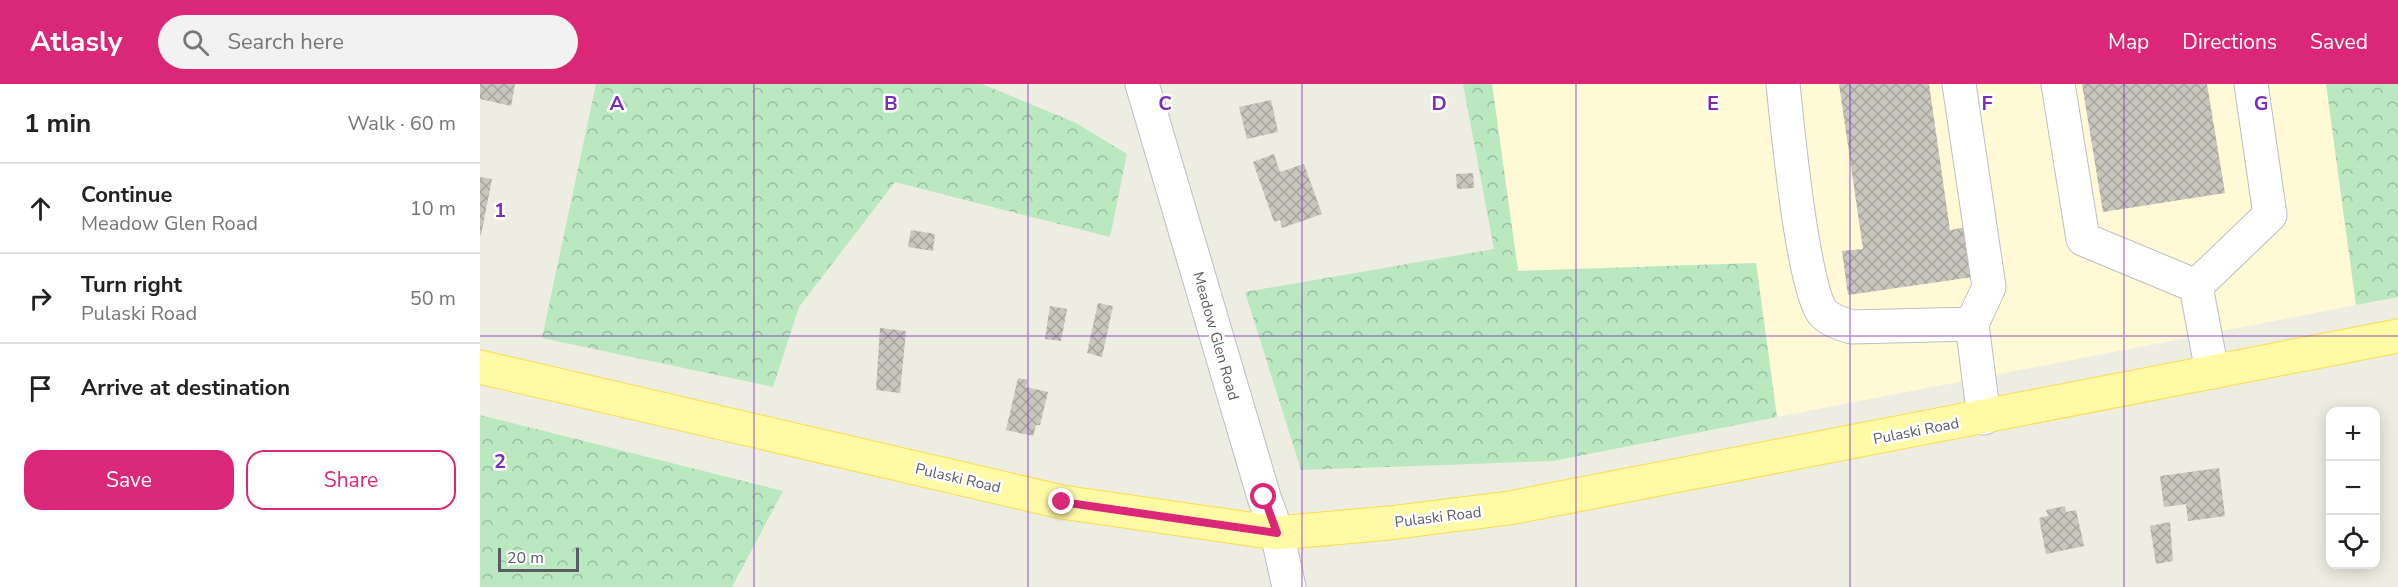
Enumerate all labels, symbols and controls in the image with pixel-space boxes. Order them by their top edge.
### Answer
search box [158,15,578,69]
text: Atlasly [30,23,122,61]
icon: search [179,26,212,59]
text: Search here [227,27,344,57]
text: Map [2108,28,2149,56]
text: Directions [2182,28,2277,56]
text: Saved [2310,28,2368,56]
text: A [610,90,625,117]
text: B [884,90,898,117]
text: C [1158,90,1172,117]
text: D [1431,90,1447,117]
text: E [1707,90,1719,117]
text: F [1981,90,1993,117]
text: G [2254,90,2268,117]
text: 1 min [24,106,91,141]
text: Walk · 60 m [348,110,456,137]
text: Continue [81,180,172,210]
icon: ahead [24,192,57,225]
text: 10 m [410,195,456,222]
text: 1 [494,197,506,224]
text: Meadow Glen Road [81,210,258,237]
street label: Meadow Glen Road [1188,269,1244,403]
text: Turn right [81,270,182,300]
icon: right [24,282,57,315]
text: 50 m [410,285,456,312]
text: Pulaski Road [81,300,197,327]
icon: arrive [24,372,57,405]
text: Arrive at destination [81,373,290,403]
map controls [2326,407,2380,569]
button: + [2326,407,2380,461]
street label: Pulaski Road [1871,413,1961,449]
text: 2 [494,448,506,475]
button: Save [24,450,234,510]
button: Share [246,450,456,510]
street label: Pulaski Road [913,458,1003,498]
button: − [2326,461,2380,515]
route start [1250,483,1276,509]
route end [1048,488,1074,514]
street label: Pulaski Road [1394,502,1482,532]
button: locate [2326,515,2380,569]
scale bar [498,545,579,572]
text: 20 m [507,547,544,569]

